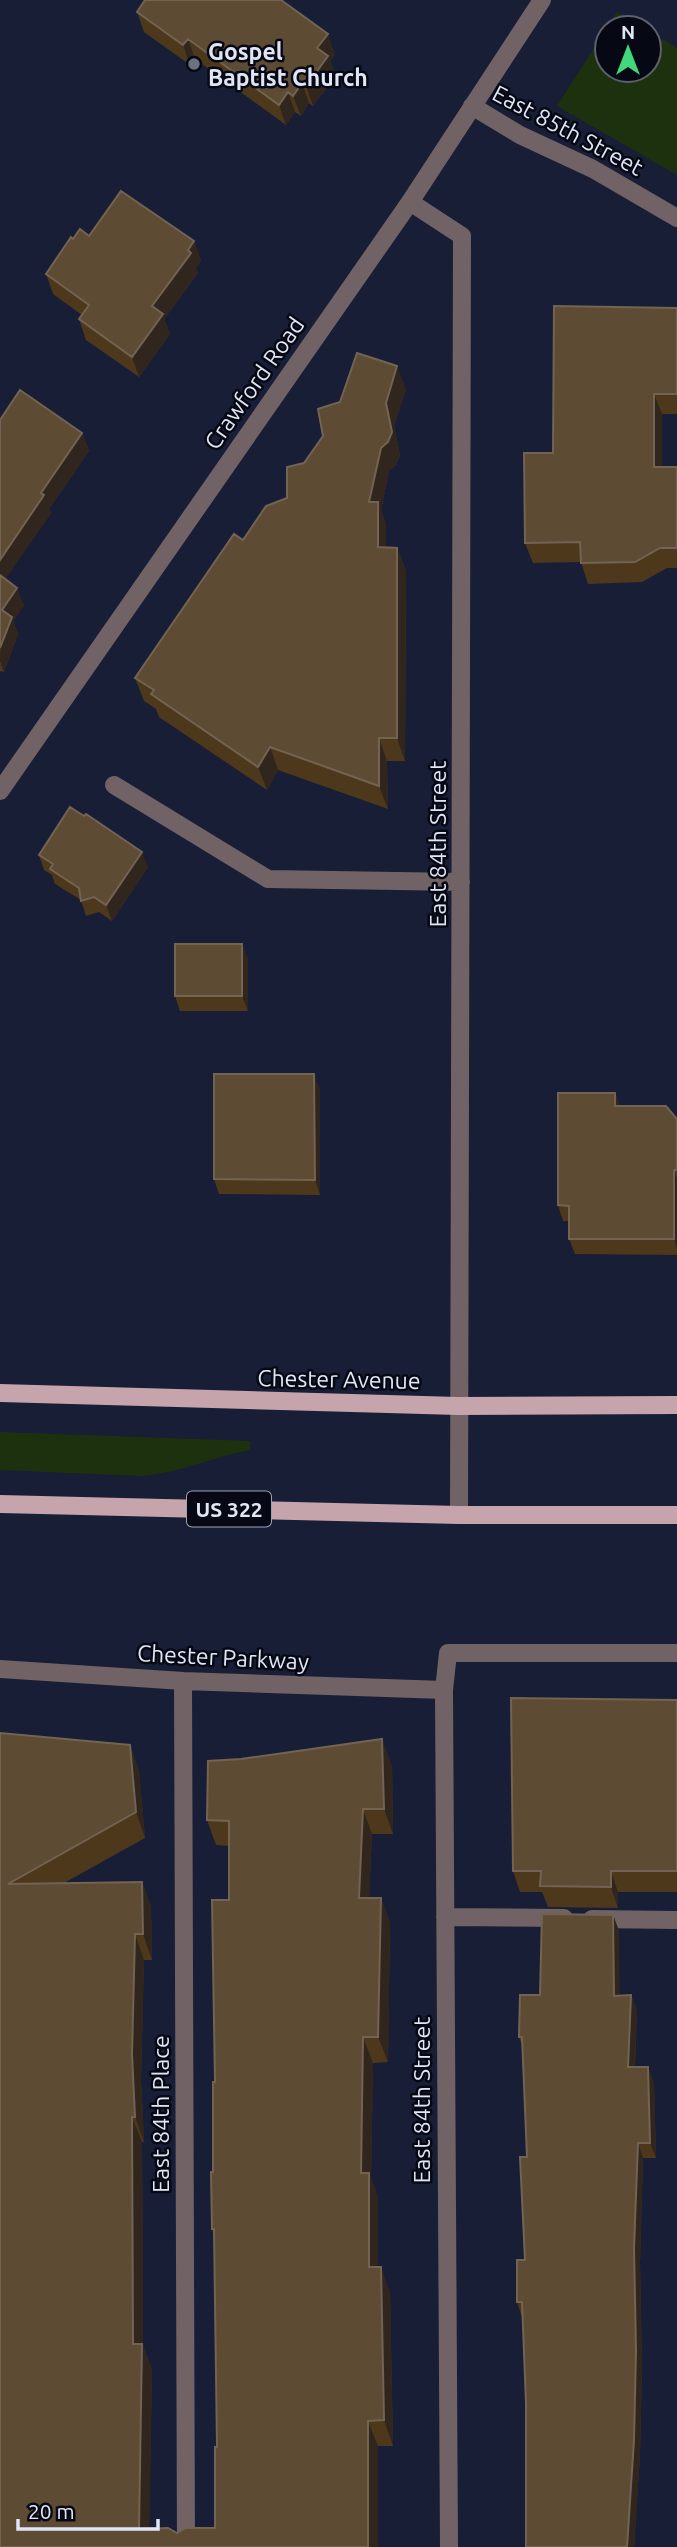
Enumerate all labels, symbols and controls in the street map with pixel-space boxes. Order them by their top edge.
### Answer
north arrow [593,14,663,84]
text: N [621,21,635,43]
place label: Gospel Baptist Church [208,39,368,90]
marker: Gospel Baptist Church [186,56,202,72]
street label: East 85th Street [489,80,647,180]
street label: Crawford Road [199,312,309,454]
street label: East 84th Street [425,761,450,927]
street label: Chester Avenue [257,1365,421,1393]
road number: US 322 [187,1492,271,1526]
street label: Chester Parkway [136,1640,310,1674]
street label: East 84th Street [409,2017,434,2183]
street label: East 84th Place [148,2035,173,2193]
scale bar [18,2488,158,2532]
text: 20 m [28,2499,75,2523]

